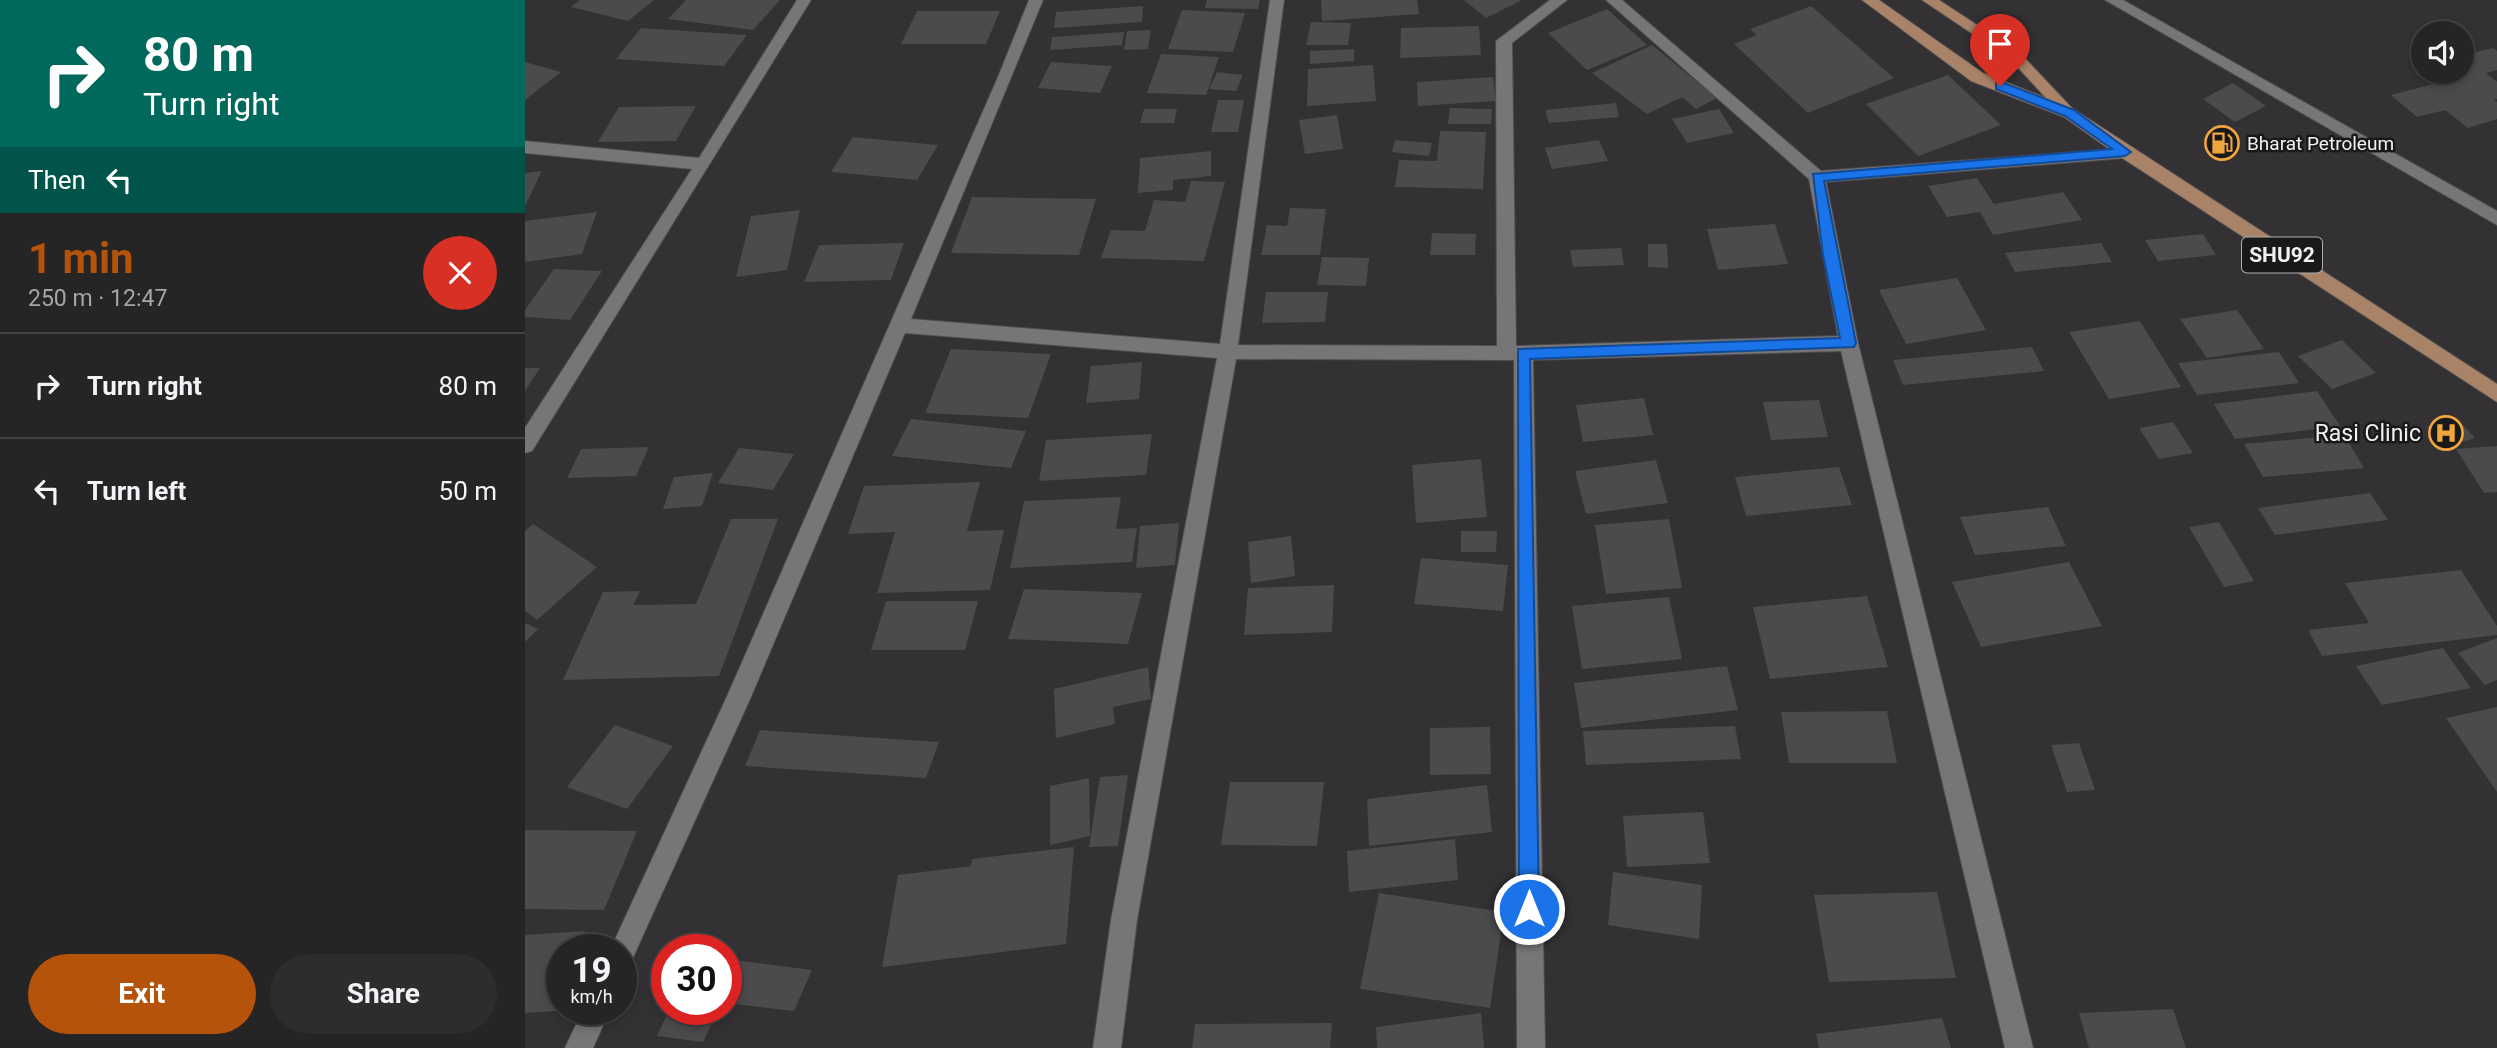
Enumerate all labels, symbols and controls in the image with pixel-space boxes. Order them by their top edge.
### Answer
pin [1970,14,2030,86]
map controls [2411,21,2474,84]
button: sound [2411,21,2474,84]
icon: arrive [1981,25,2019,63]
text: 80 m [143,26,254,83]
icon: right [28,28,119,119]
text: Turn right [143,85,279,123]
fuel station icon: Bharat Petroleum [2203,124,2241,162]
place label: Bharat Petroleum [2247,132,2394,155]
icon: left [100,161,138,199]
text: Then [28,165,86,195]
text: 1 min [28,234,134,283]
button: close [423,236,497,310]
road number: SHU92 [2242,238,2322,272]
text: 250 m · 12:47 [28,285,167,312]
icon: right [28,367,66,405]
text: Turn right [87,371,202,401]
text: 80 m [439,371,497,401]
hospital icon: Rasi Clinic [2427,414,2465,452]
place label: Rasi Clinic [2315,420,2421,447]
icon: left [28,472,66,510]
text: Turn left [87,476,186,506]
text: 50 m [439,476,497,506]
position arrow [1492,872,1566,946]
speed limit sign: 30 [651,934,742,1025]
text: 19 [571,950,612,991]
button: Exit [28,954,256,1034]
button: Share [270,954,497,1034]
text: km/h [570,986,613,1007]

